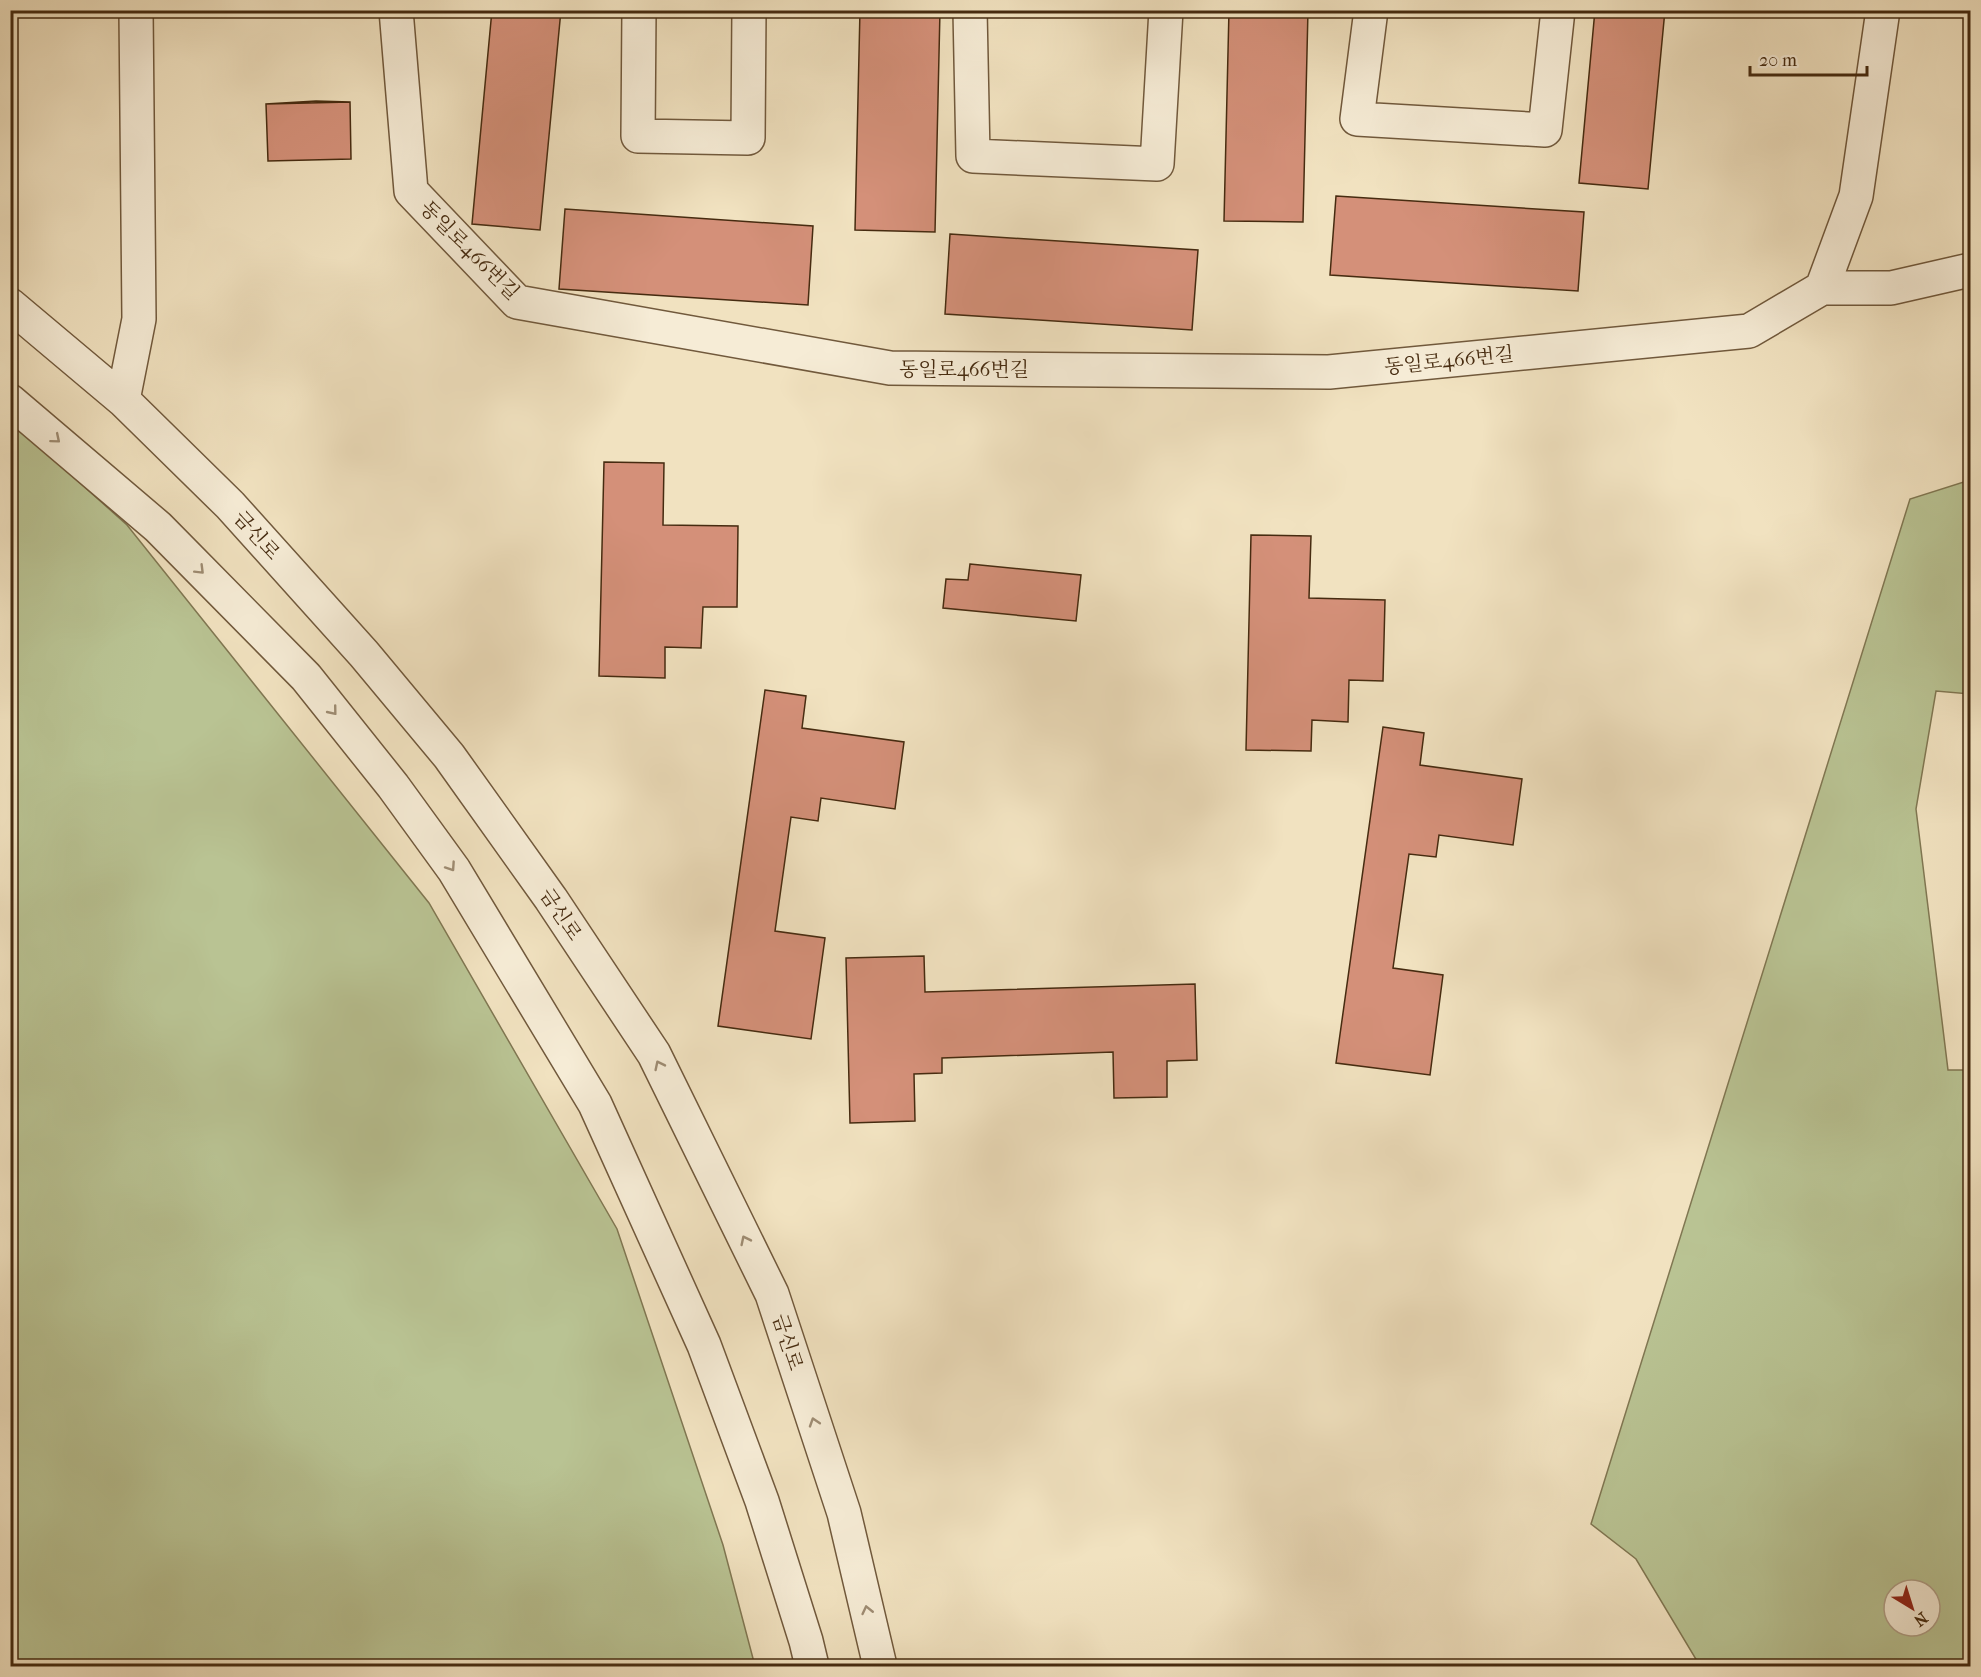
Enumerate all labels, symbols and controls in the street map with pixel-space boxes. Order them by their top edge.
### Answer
scale bar [1750,39,1867,77]
text: 20 m [1759,50,1797,71]
street label: 동일로466번길 [416,196,524,304]
street label: 동일로466번길 [1383,342,1515,379]
street label: 동일로466번길 [899,358,1029,381]
one-way arrow [49,431,60,442]
street label: 금신로 [229,506,285,565]
one-way arrow [192,562,203,573]
one-way arrow [326,705,337,716]
one-way arrow [444,860,455,871]
street label: 금신로 [535,884,586,945]
one-way arrow [655,1060,667,1071]
one-way arrow [741,1235,753,1246]
street label: 금신로 [768,1311,807,1373]
one-way arrow [809,1417,821,1428]
north arrow [1882,1578,1942,1638]
one-way arrow [861,1605,874,1615]
text: N [1910,1608,1932,1631]

